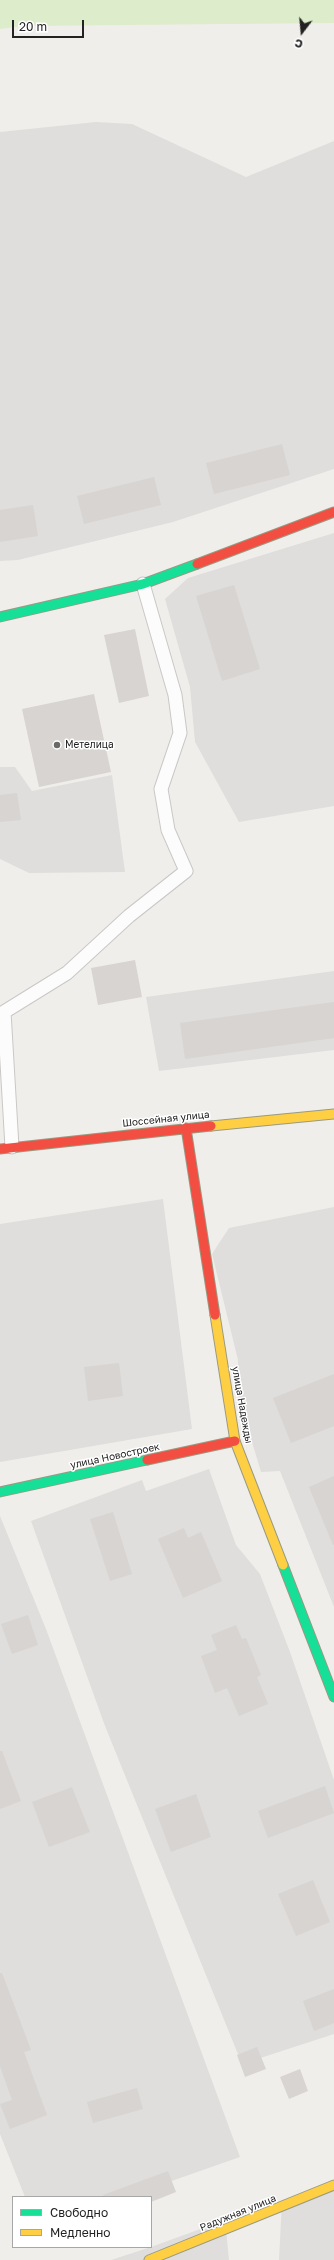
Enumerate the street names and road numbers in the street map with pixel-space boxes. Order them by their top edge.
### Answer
street label: Шоссейная улица [122,1108,210,1130]
street label: улица Надежды [229,1365,255,1445]
street label: улица Новостроек [69,1441,161,1471]
street label: Радужная улица [198,2192,278,2234]

